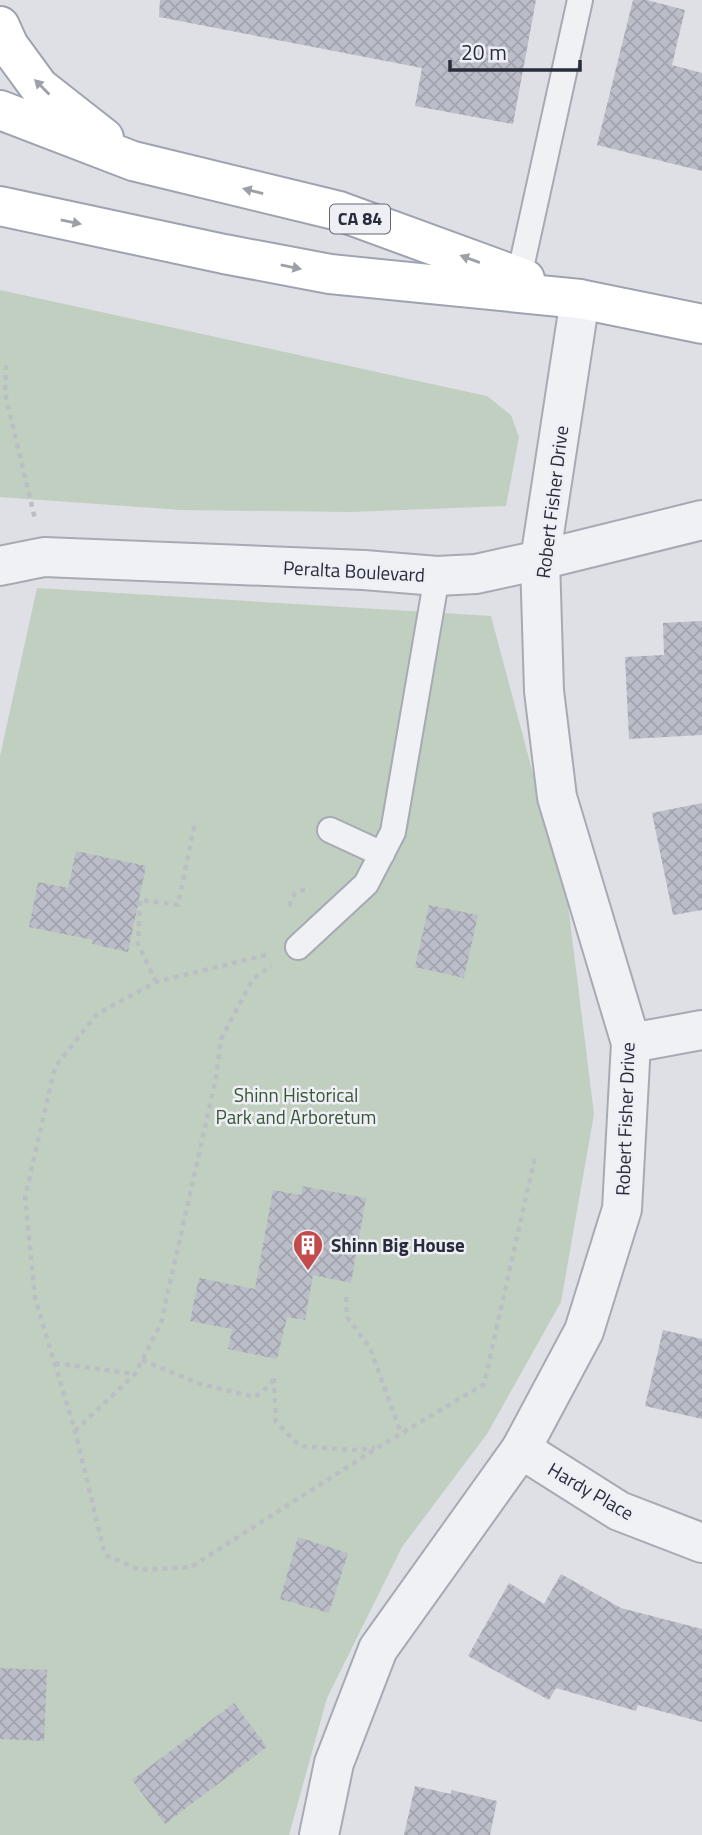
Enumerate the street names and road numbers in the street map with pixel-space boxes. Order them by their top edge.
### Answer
road number: CA 84 [330,204,390,233]
street label: Robert Fisher Drive [528,424,575,580]
street label: Peralta Boulevard [282,552,426,589]
street label: Robert Fisher Drive [607,1042,642,1196]
street label: Hardy Place [543,1454,640,1527]

